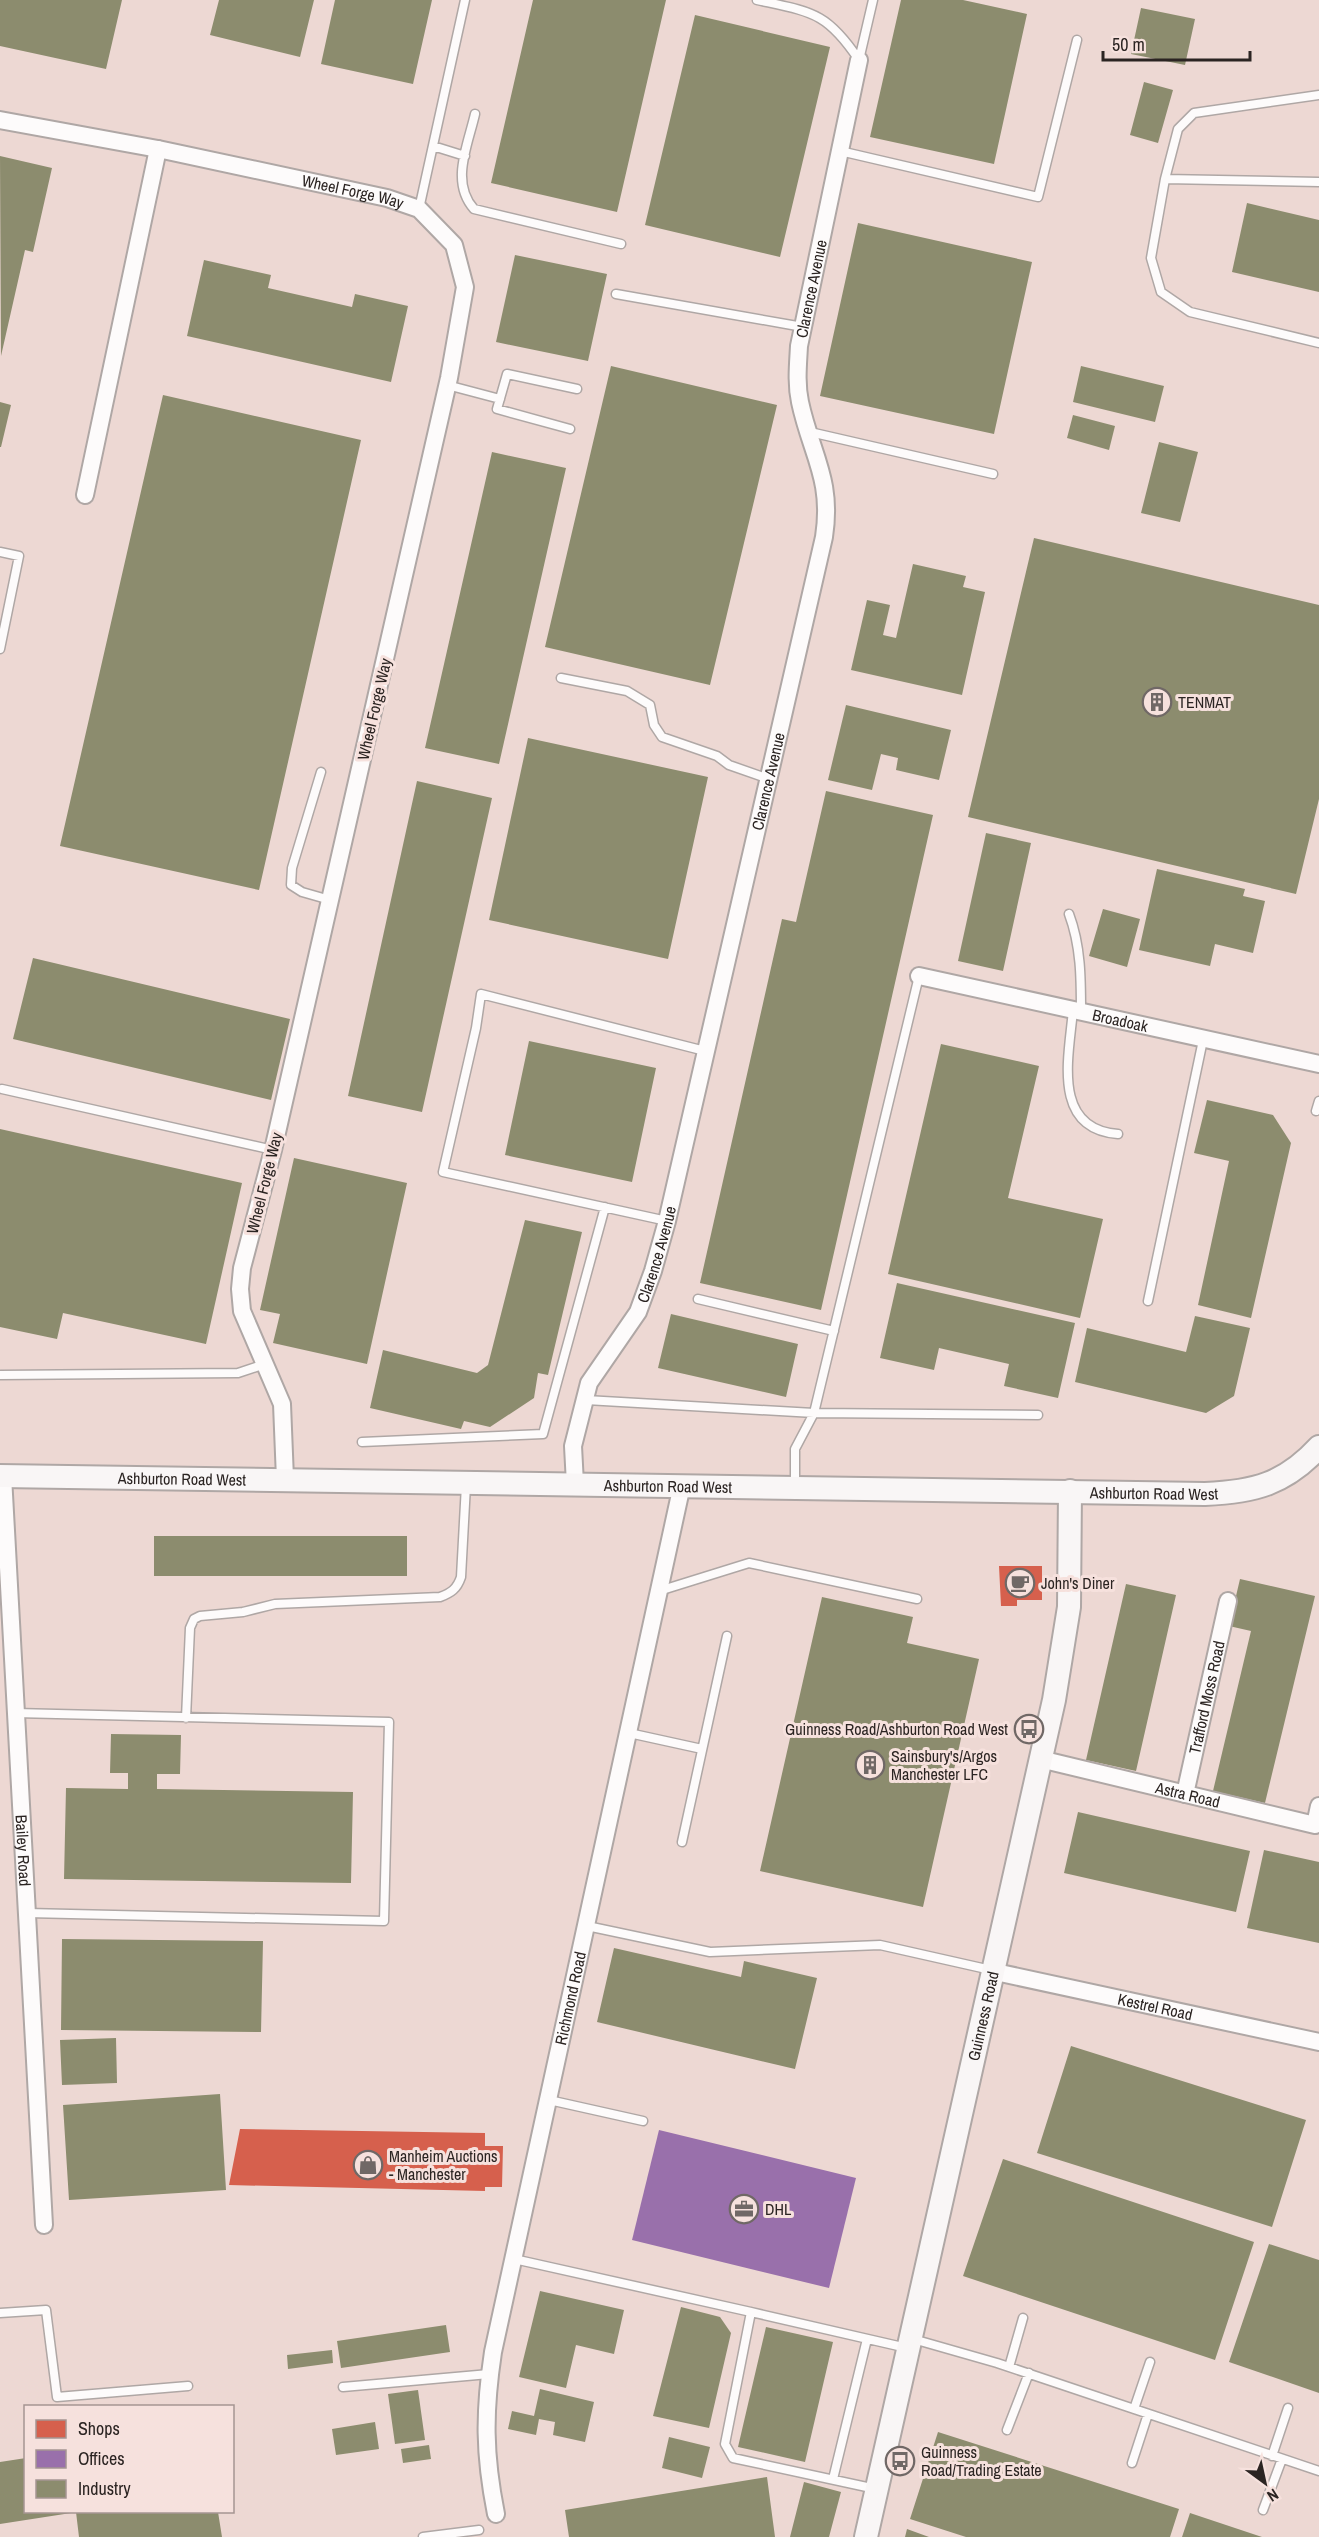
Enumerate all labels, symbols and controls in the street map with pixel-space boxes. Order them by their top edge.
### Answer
scale bar [1103,24,1250,62]
text: 50 m [1112,32,1145,57]
street label: Wheel Forge Way [300,169,407,214]
street label: Clarence Avenue [790,238,832,340]
street label: Wheel Forge Way [352,655,396,762]
building icon: TENMAT [1141,686,1173,718]
place label: TENMAT [1178,691,1231,713]
street label: Clarence Avenue [746,730,790,832]
street label: Broadoak [1090,1003,1150,1037]
street label: Wheel Forge Way [241,1130,287,1236]
street label: Clarence Avenue [631,1204,681,1306]
street label: Ashburton Road West [117,1467,247,1491]
street label: Ashburton Road West [603,1474,733,1498]
street label: Ashburton Road West [1089,1481,1219,1505]
cafe icon: John's Diner [1004,1567,1036,1599]
place label: John's Diner [1041,1572,1115,1594]
street label: Trafford Moss Road [1183,1639,1230,1756]
bus stop icon: Guinness Road/Ashburton Road West [1013,1713,1045,1745]
place label: Guinness Road/Ashburton Road West [785,1718,1008,1740]
place label: Sainsbury's/Argos Manchester LFC [891,1745,997,1785]
building icon: Sainsbury's/Argos Manchester LFC [854,1749,886,1781]
street label: Astra Road [1152,1776,1222,1813]
street label: Bailey Road [11,1814,36,1887]
street label: Richmond Road [549,1950,591,2047]
street label: Guinness Road [962,1969,1004,2063]
street label: Kestrel Road [1116,1988,1195,2025]
place label: Manheim Auctions - Manchester [389,2145,498,2185]
shop icon: Manheim Auctions - Manchester [352,2149,384,2181]
office icon: DHL [728,2193,760,2225]
place label: DHL [765,2198,792,2220]
legend [24,2405,234,2513]
text: Shops [78,2416,120,2441]
place label: Guinness Road/Trading Estate [921,2441,1042,2481]
bus stop icon: Guinness Road/Trading Estate [884,2445,916,2477]
text: Offices [78,2446,125,2471]
north arrow [1235,2453,1295,2513]
text: Industry [78,2476,131,2501]
text: N [1263,2484,1283,2507]

